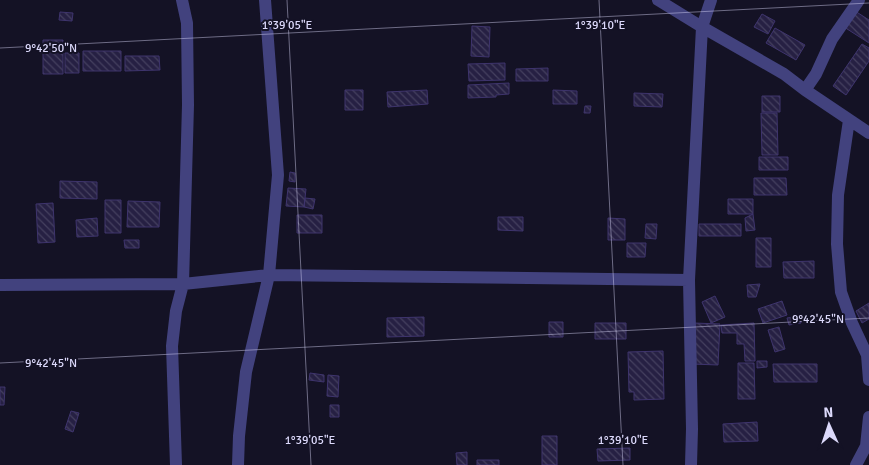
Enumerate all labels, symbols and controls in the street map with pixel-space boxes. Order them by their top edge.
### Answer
text: 1°39'05"E [262,18,313,33]
text: 1°39'10"E [575,18,626,33]
text: 9°42'50"N [25,41,77,56]
text: 9°42'45"N [792,312,844,327]
text: 9°42'45"N [25,356,77,371]
north arrow [804,400,854,450]
text: N [823,404,834,421]
text: 1°39'05"E [285,433,336,448]
text: 1°39'10"E [598,433,649,448]

